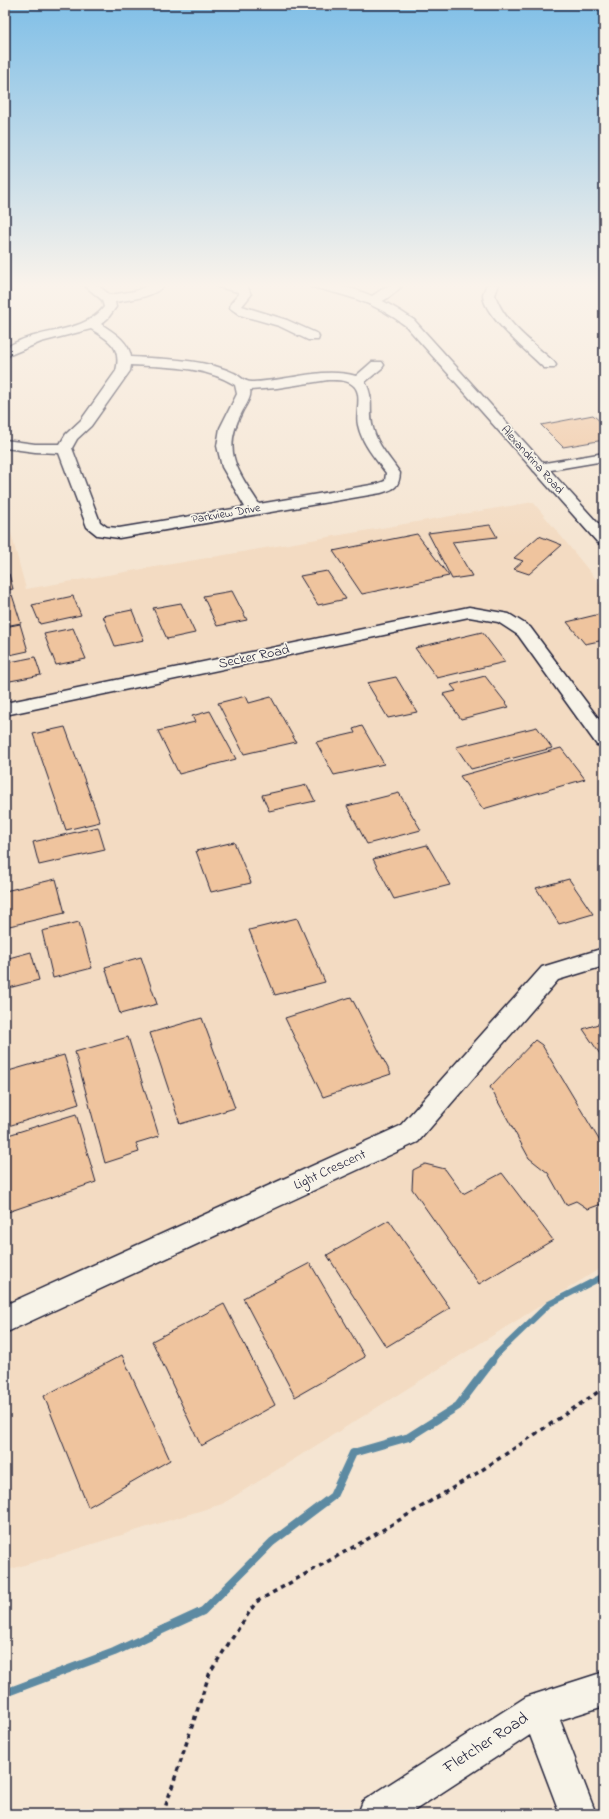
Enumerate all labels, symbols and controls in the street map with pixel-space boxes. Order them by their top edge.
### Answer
street label: Alexandrina Road [496,422,568,498]
street label: Parkview Drive [190,499,263,529]
street label: Secker Road [217,639,292,675]
street label: Light Crescent [290,1144,370,1197]
street label: Fletcher Road [438,1706,534,1780]

